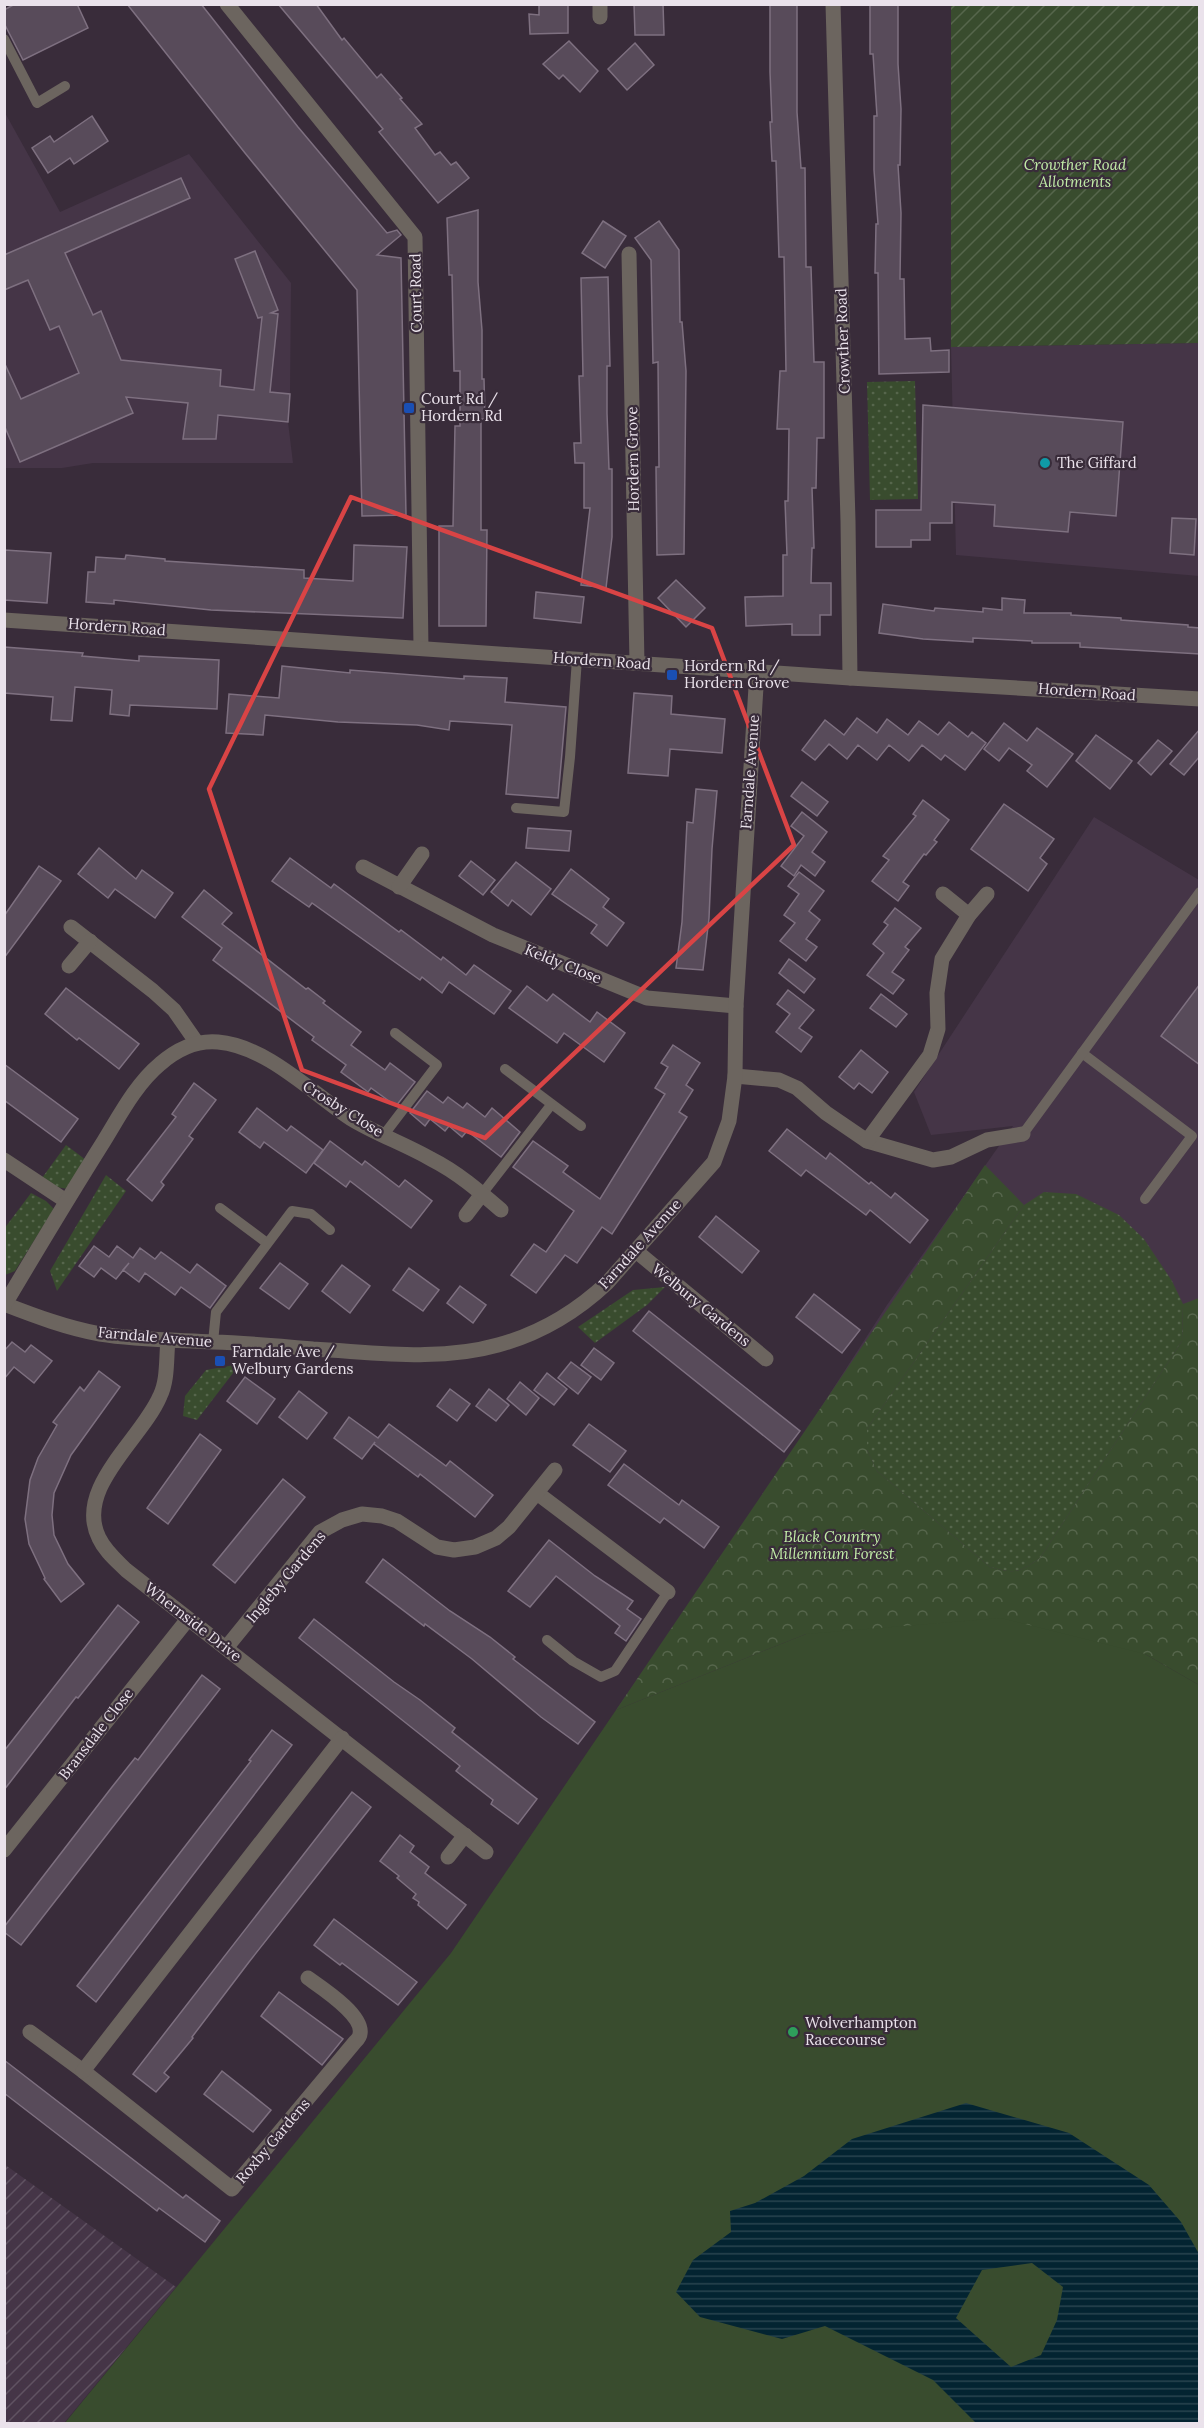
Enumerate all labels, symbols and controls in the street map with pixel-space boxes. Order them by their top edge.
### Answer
park label: Crowther Road Allotments [1024,155,1127,191]
street label: Court Road [405,253,426,333]
street label: Crowther Road [831,288,854,394]
place label: Court Rd / Hordern Rd [421,389,502,425]
marker: Court Rd / Hordern Rd [402,401,416,415]
street label: Hordern Grove [622,406,643,512]
place label: The Giffard [1057,453,1137,472]
marker: The Giffard [1038,456,1052,470]
street label: Hordern Road [67,614,167,639]
street label: Hordern Road [552,648,652,673]
place label: Hordern Rd / Hordern Grove [684,656,789,692]
marker: Hordern Rd / Hordern Grove [665,668,679,682]
street label: Hordern Road [1037,679,1137,704]
street label: Farndale Avenue [736,714,763,830]
street label: Keldy Close [522,939,604,988]
street label: Crosby Close [299,1076,387,1141]
street label: Farndale Avenue [594,1195,685,1293]
street label: Welbury Gardens [648,1259,755,1350]
street label: Farndale Avenue [97,1322,213,1351]
place label: Farndale Ave / Welbury Gardens [232,1342,354,1378]
marker: Farndale Ave / Welbury Gardens [213,1354,227,1368]
street label: Ingleby Gardens [242,1527,330,1626]
park label: Black Country Millennium Forest [770,1527,895,1563]
street label: Whernside Drive [141,1578,246,1665]
street label: Bransdale Close [54,1684,137,1783]
place label: Wolverhampton Racecourse [805,2013,917,2049]
marker: Wolverhampton Racecourse [786,2025,800,2039]
street label: Roxby Gardens [232,2094,314,2187]

